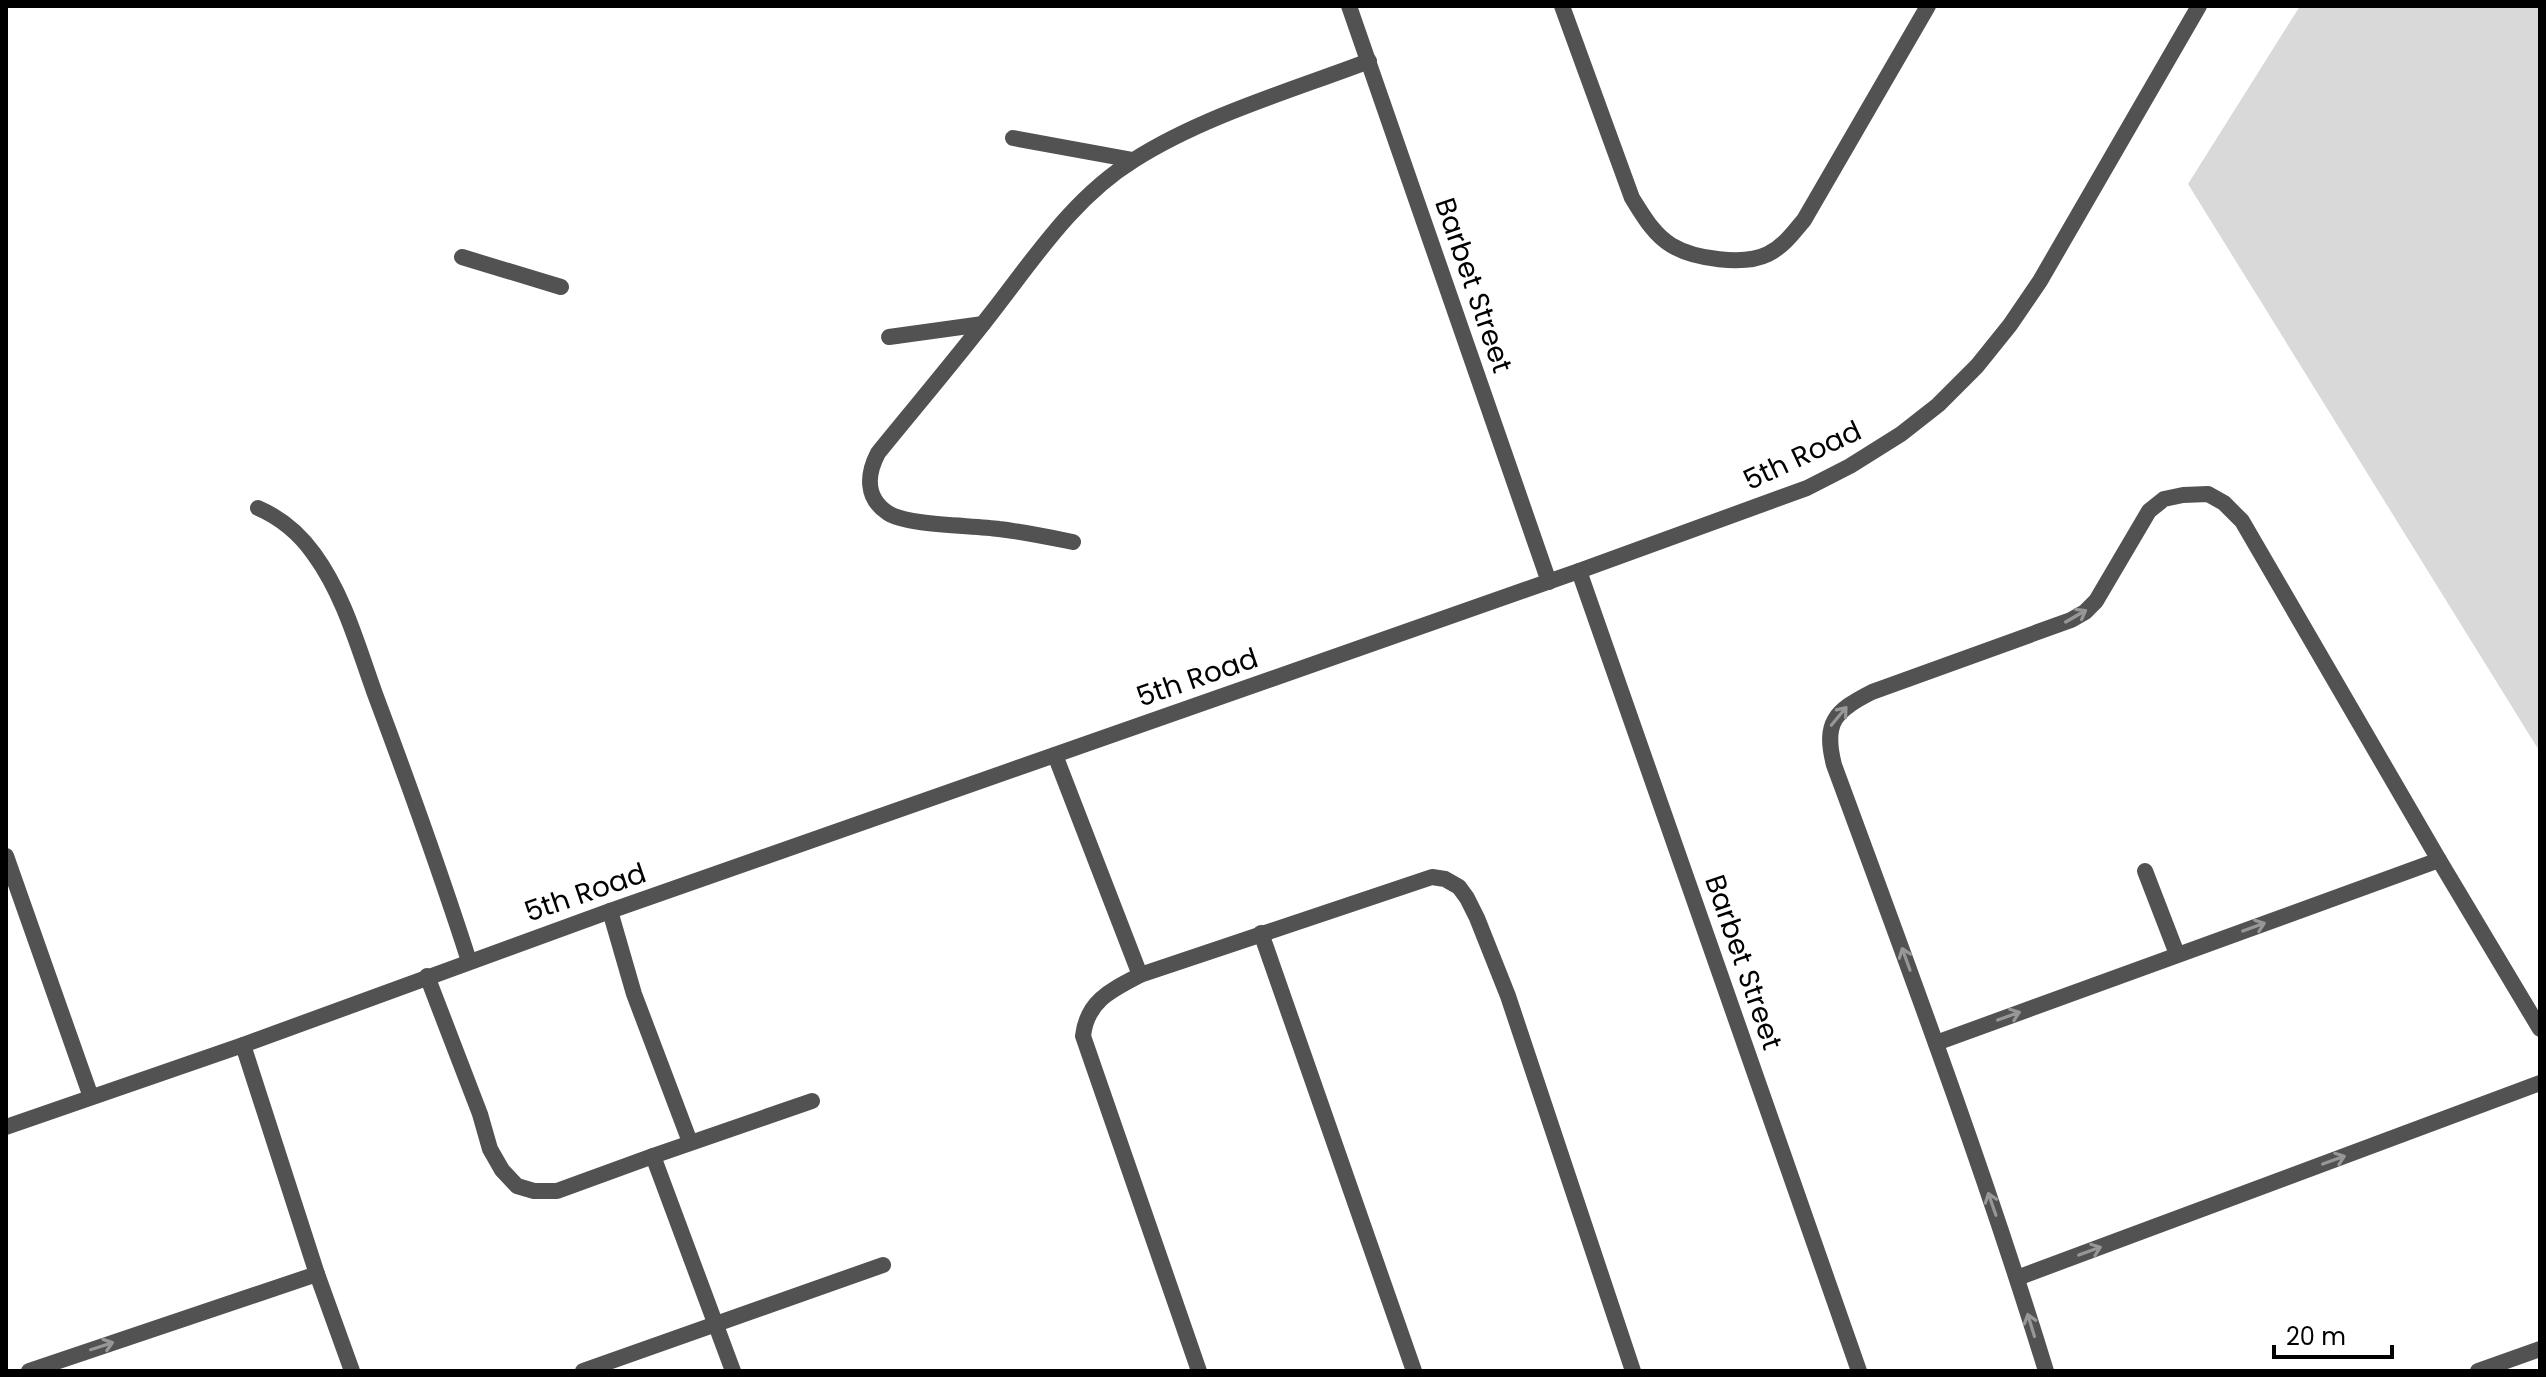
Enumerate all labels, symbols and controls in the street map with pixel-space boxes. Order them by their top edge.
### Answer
street label: Barbet Street [1425,193,1522,378]
street label: 5th Road [1737,411,1868,500]
one-way arrow [2064,608,2087,624]
street label: 5th Road [1131,639,1263,716]
one-way arrow [1830,707,1848,727]
street label: 5th Road [519,854,651,931]
street label: Barbet Street [1695,870,1792,1055]
one-way arrow [2241,918,2266,933]
one-way arrow [1897,947,1912,972]
one-way arrow [1997,1008,2021,1022]
one-way arrow [2321,1152,2346,1166]
one-way arrow [1983,1192,1998,1217]
one-way arrow [2077,1243,2102,1257]
scale bar [2274,1309,2392,1359]
one-way arrow [2023,1312,2038,1338]
text: 20 m [2286,1320,2346,1353]
one-way arrow [90,1337,115,1352]

